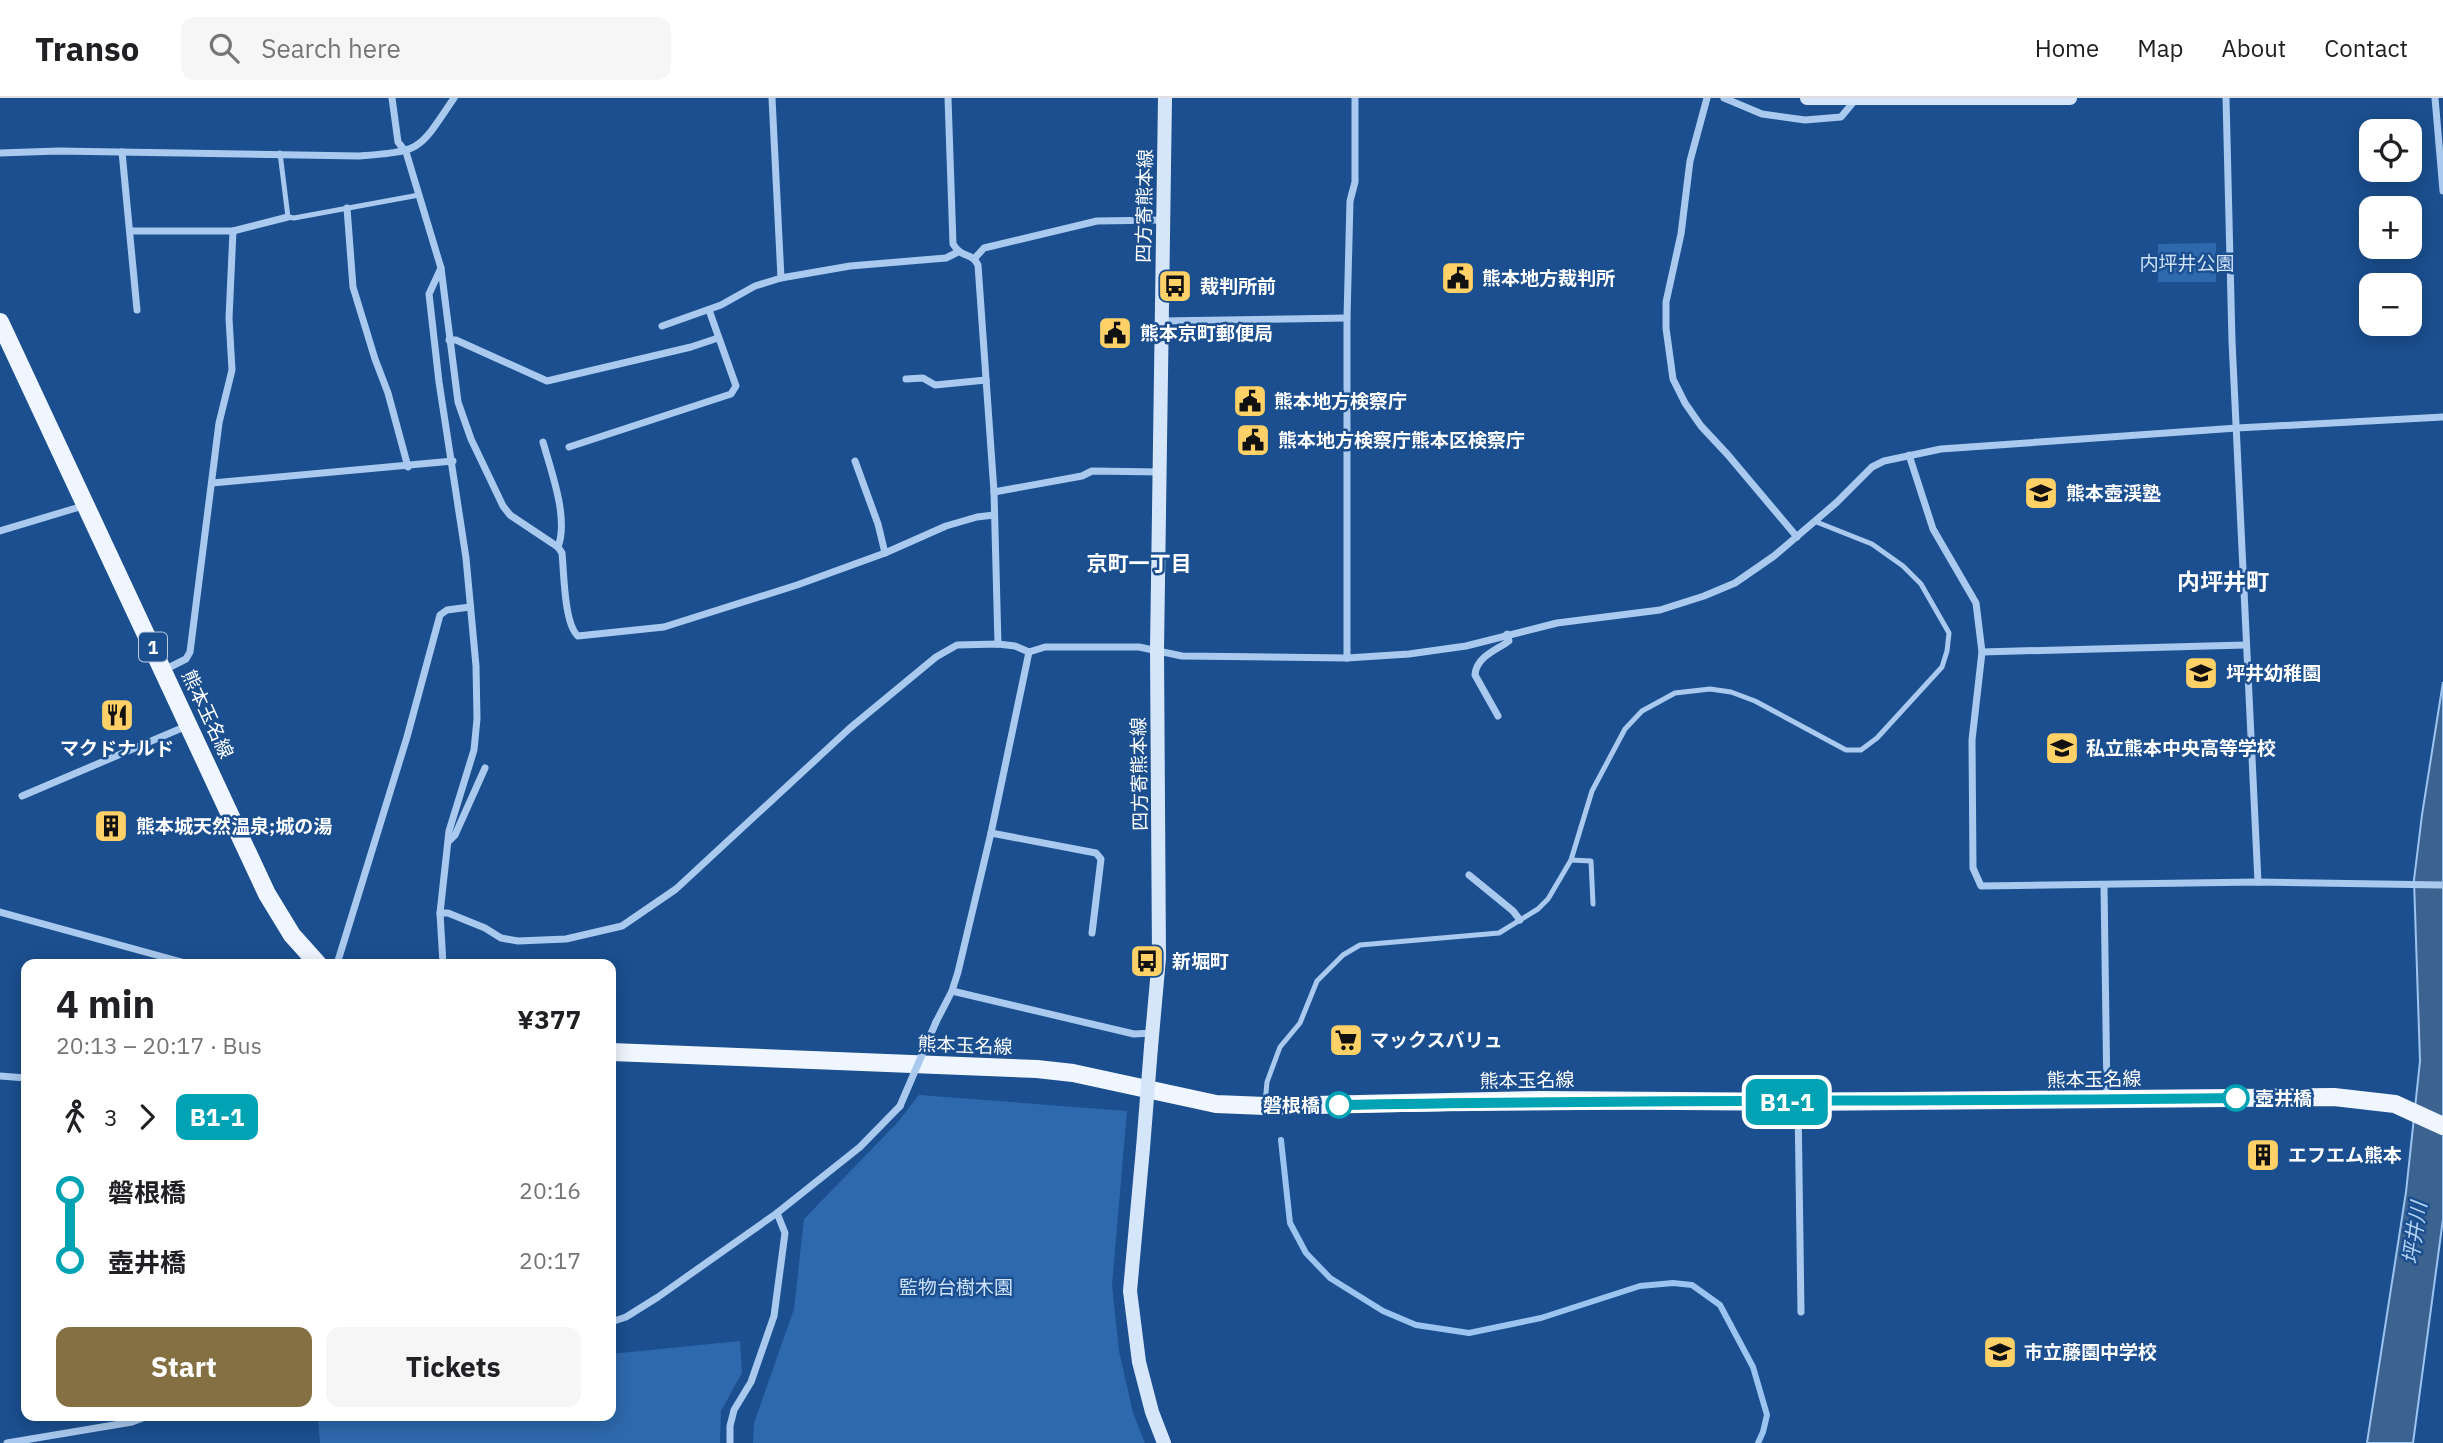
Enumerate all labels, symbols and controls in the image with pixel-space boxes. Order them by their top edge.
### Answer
search box [181,17,671,80]
text: Transo [35,27,139,70]
icon: search [205,29,243,67]
text: Search here [261,31,401,65]
text: Home [2035,32,2099,64]
text: Map [2137,32,2183,64]
text: About [2221,32,2286,64]
text: Contact [2324,32,2408,64]
map controls [2359,119,2422,336]
button: locate [2359,119,2422,182]
street label: 四方寄熊本線 [1131,149,1157,263]
button: + [2359,196,2422,259]
park label: 内坪井公園 [2139,251,2235,275]
public building icon: 熊本地方裁判所 [1439,259,1477,297]
place label: 熊本地方裁判所 [1482,266,1615,290]
bus stop icon: 裁判所前 [1156,267,1194,305]
button: − [2359,273,2422,336]
place label: 裁判所前 [1200,274,1276,298]
public building icon: 熊本京町郵便局 [1096,314,1134,352]
place label: 熊本京町郵便局 [1140,321,1273,345]
public building icon: 熊本地方検察庁 [1231,382,1269,420]
place label: 熊本地方検察庁 [1274,389,1407,413]
public building icon: 熊本地方検察庁熊本区検察庁 [1234,421,1272,459]
place label: 熊本地方検察庁熊本区検察庁 [1278,428,1525,452]
school or university icon: 熊本壺渓塾 [2022,474,2060,512]
place label: 熊本壺渓塾 [2066,481,2161,505]
district label: 京町一丁目 [1087,549,1192,577]
district label: 内坪井町 [2177,566,2269,596]
road number: 1 [139,632,167,662]
school or university icon: 坪井幼稚園 [2182,654,2220,692]
place label: 坪井幼稚園 [2226,661,2321,685]
street label: 熊本玉名線 [177,666,239,762]
restaurant icon: マクドナルド [98,696,136,734]
street label: 四方寄熊本線 [1126,717,1152,831]
school or university icon: 私立熊本中央高等学校 [2043,729,2081,767]
place label: マクドナルド [60,736,174,760]
place label: 私立熊本中央高等学校 [2086,736,2276,760]
building icon: 熊本城天然温泉;城の湯 [92,807,130,845]
place label: 熊本城天然温泉;城の湯 [136,814,332,838]
bus stop icon: 新堀町 [1128,942,1166,980]
place label: 新堀町 [1172,949,1229,973]
text: 4 min [56,979,155,1028]
text: ¥377 [517,1002,581,1036]
supermarket icon: マックスバリュ [1327,1021,1365,1059]
place label: マックスバリュ [1370,1028,1502,1052]
text: 20:13 – 20:17 · Bus [56,1030,262,1060]
street label: 熊本玉名線 [917,1031,1013,1059]
street label: 熊本玉名線 [2046,1066,2142,1092]
street label: 熊本玉名線 [1479,1067,1575,1093]
line badge: B1-1 [1738,1079,1836,1125]
marker: 壺井橋 [2223,1085,2249,1111]
text: B1-1 [1760,1086,1814,1118]
place label: 壺井橋 [2255,1086,2312,1110]
marker: 磐根橋 [1326,1092,1352,1118]
place label: 磐根橋 [1263,1093,1320,1117]
icon: walk [56,1098,94,1136]
icon: forward [128,1098,166,1136]
text: B1-1 [190,1101,244,1133]
text: 3 [104,1102,118,1132]
building icon: エフエム熊本 [2244,1136,2282,1174]
place label: エフエム熊本 [2288,1143,2402,1167]
text: 磐根橋 [108,1175,186,1209]
text: 20:16 [519,1175,581,1205]
water label: 坪井川 [2396,1198,2433,1266]
text: 壺井橋 [108,1245,186,1279]
text: 20:17 [519,1245,581,1275]
park label: 監物台樹木園 [899,1275,1013,1299]
button: Start [56,1327,312,1407]
button: Tickets [326,1327,581,1407]
school or university icon: 市立藤園中学校 [1981,1333,2019,1371]
place label: 市立藤園中学校 [2024,1340,2157,1364]

